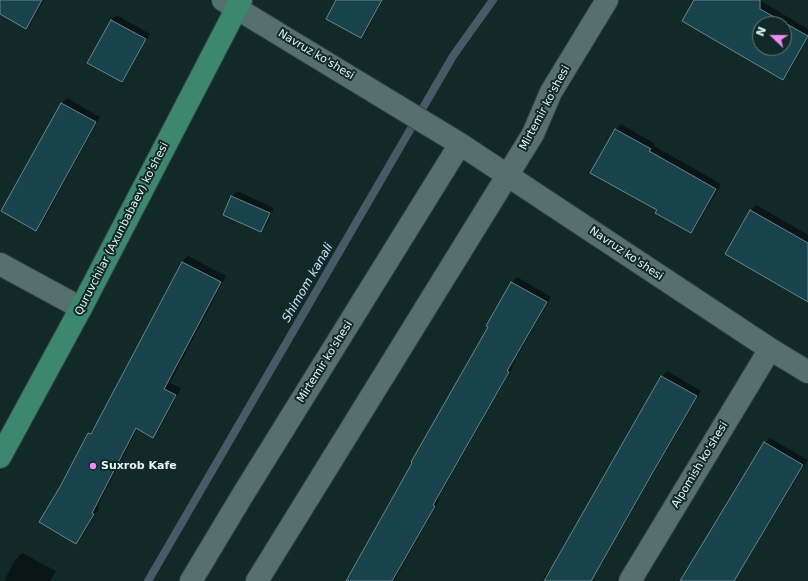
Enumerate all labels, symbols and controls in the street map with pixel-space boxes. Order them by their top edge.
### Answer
north arrow [752,16,792,56]
text: N [754,25,769,38]
street label: Navruz ko'shesi [276,27,356,83]
street label: Mirtemir ko'shesi [517,63,573,153]
street label: Quruvchilar (Axunbabaev) ko'shesi [72,140,172,318]
street label: Navruz ko'shesi [587,224,665,284]
water label: Shimom kanali [280,241,336,325]
street label: Mirtemir ko'shesi [295,319,355,405]
street label: Alpomish ko'shesi [669,419,731,511]
place label: Suxrob Kafe [101,459,177,473]
marker: Suxrob Kafe [88,461,98,471]

